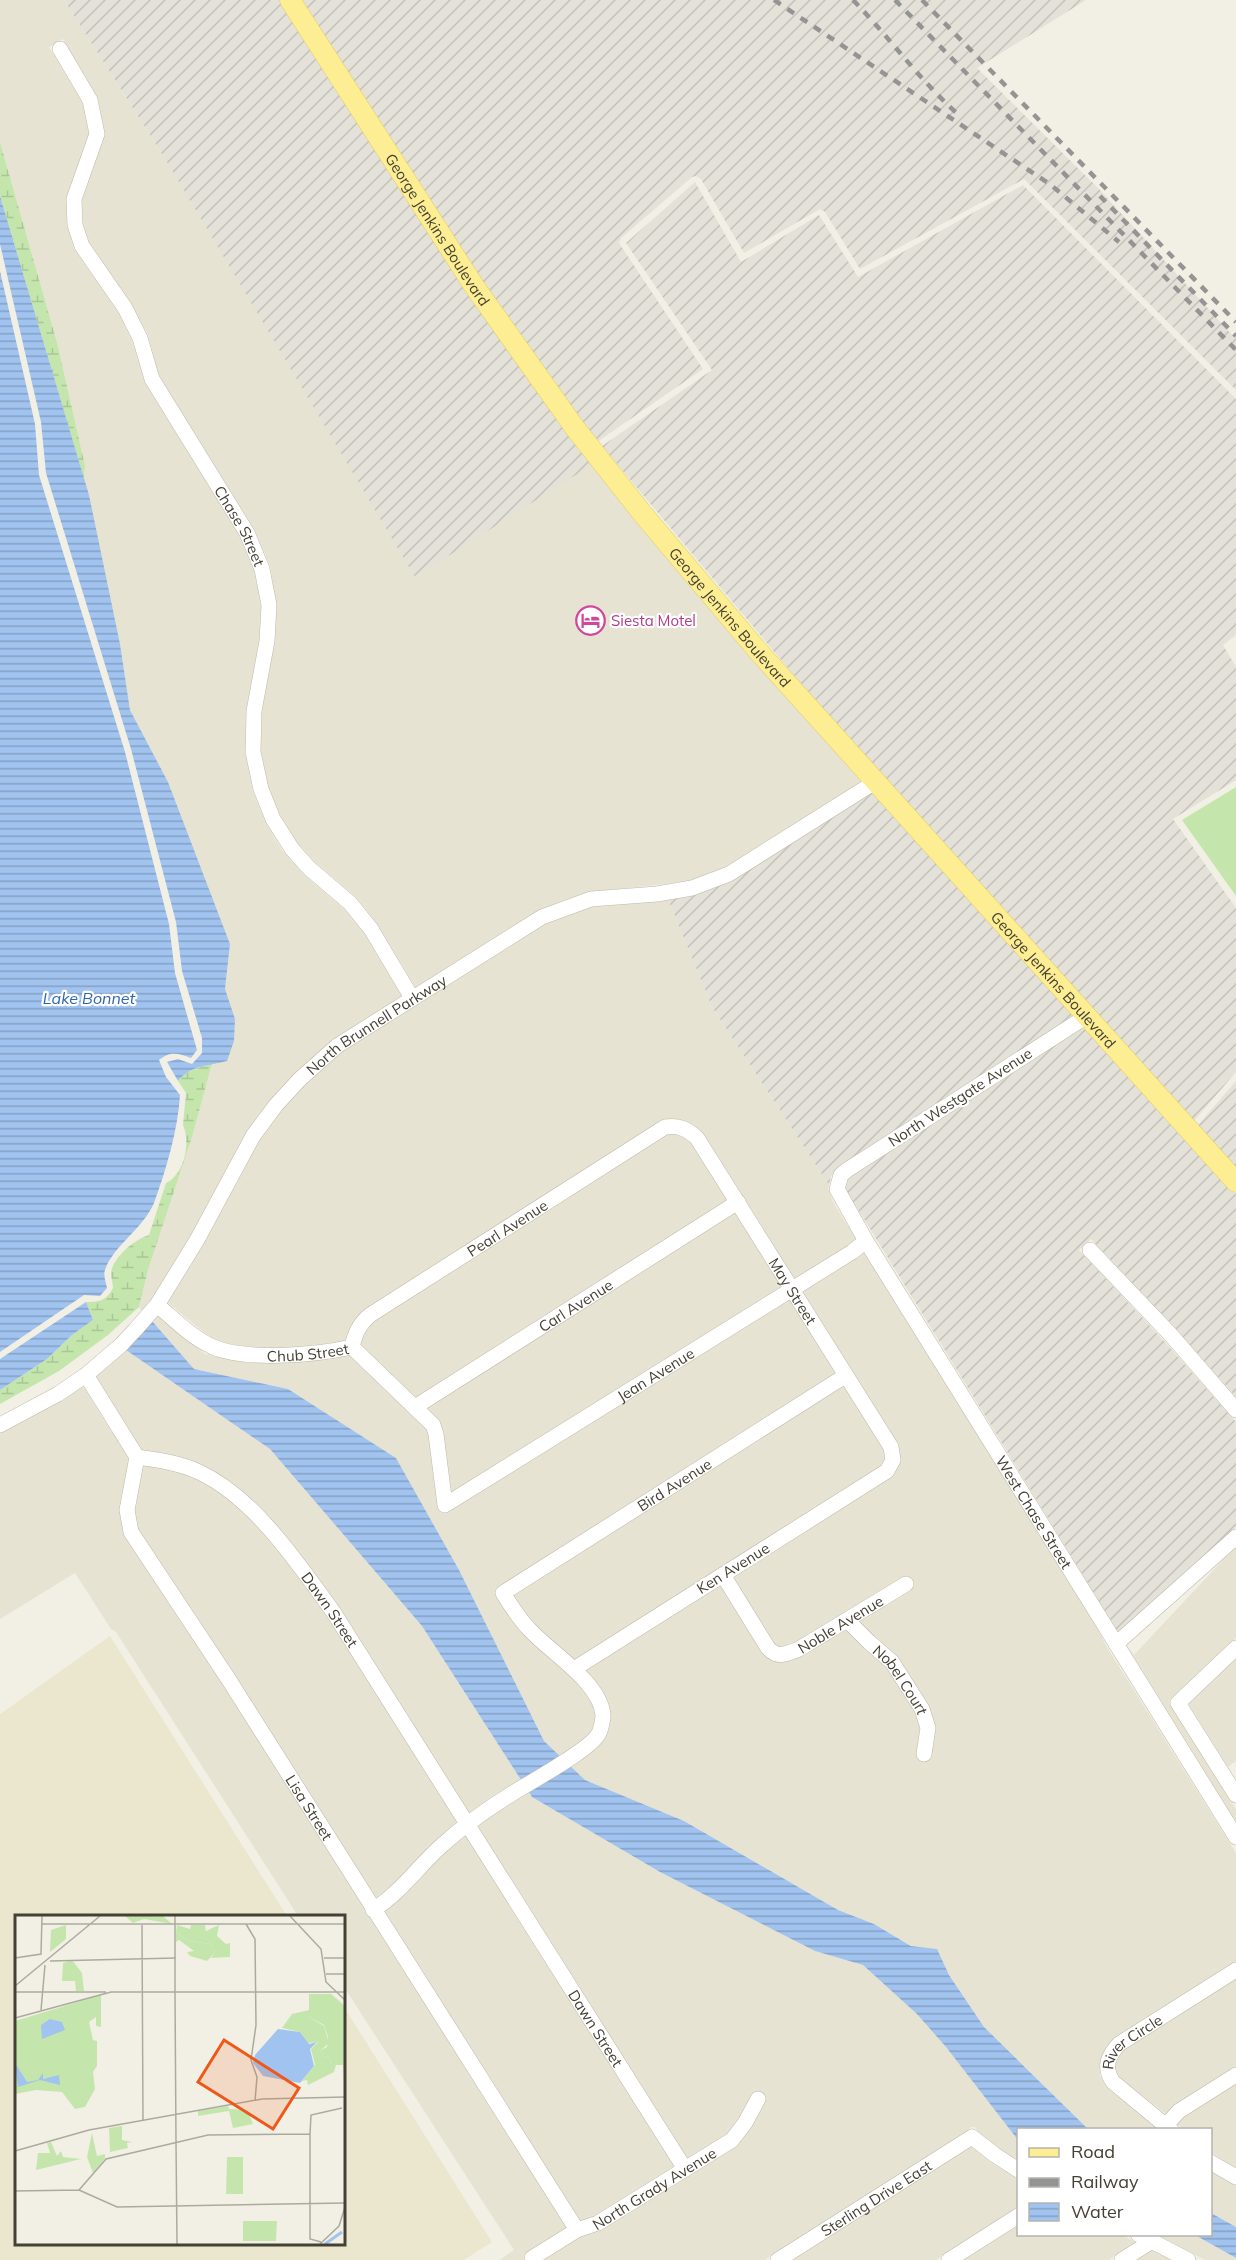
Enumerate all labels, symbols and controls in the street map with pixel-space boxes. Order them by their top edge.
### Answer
street label: George Jenkins Boulevard [382,150,494,309]
street label: Chase Street [210,482,269,569]
street label: George Jenkins Boulevard [665,543,795,691]
hotel icon: Siesta Motel [574,604,606,636]
place label: Siesta Motel [611,611,696,630]
street label: George Jenkins Boulevard [987,907,1120,1052]
street label: North Brunnell Parkway [302,970,450,1079]
water label: Lake Bonnet [43,988,136,1008]
street label: North Westgate Avenue [885,1043,1035,1151]
street label: Pearl Avenue [463,1195,551,1260]
street label: May Street [765,1254,821,1328]
street label: Carl Avenue [535,1275,616,1336]
street label: Chub Street [267,1338,350,1365]
street label: Jean Avenue [613,1343,697,1405]
street label: West Chase Street [992,1452,1076,1572]
street label: Bird Avenue [633,1454,715,1515]
street label: Ken Avenue [693,1538,773,1598]
street label: Dawn Street [298,1568,363,1651]
street label: Noble Avenue [794,1591,887,1657]
street label: Nobel Court [869,1640,933,1717]
street label: Lisa Street [282,1771,337,1844]
inset map [15,1915,345,2245]
street label: Dawn Street [565,1986,627,2070]
street label: River Circle [1098,2010,1166,2070]
legend [1017,2128,1212,2236]
text: Road [1071,2140,1115,2163]
street label: North Grady Avenue [589,2143,719,2234]
street label: Sterling Drive East [817,2156,935,2240]
text: Railway [1071,2170,1139,2193]
text: Water [1071,2200,1124,2223]

